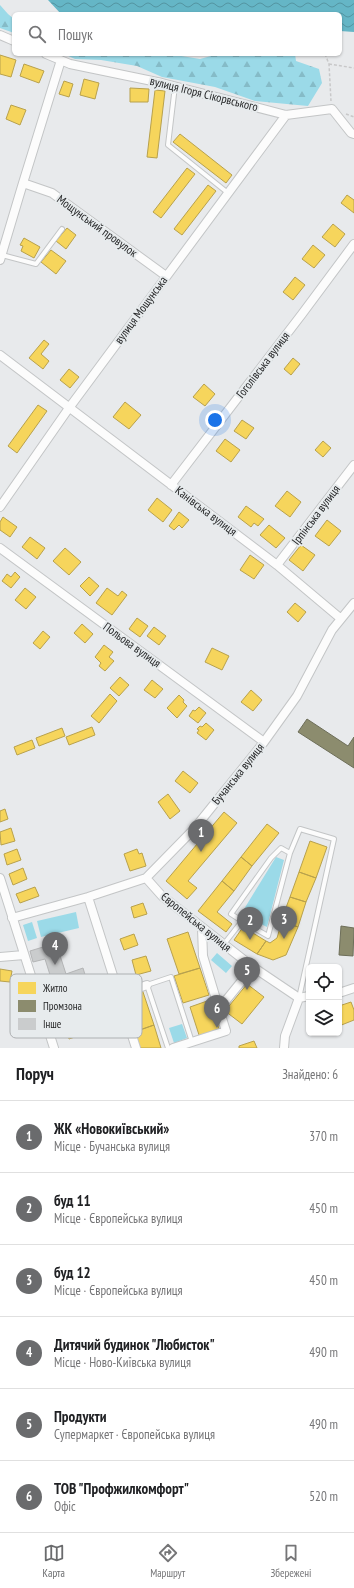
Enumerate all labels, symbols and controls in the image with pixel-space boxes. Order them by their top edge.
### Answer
search box [12,12,342,56]
icon: search [26,23,48,45]
text: Пошук [58,25,93,44]
street label: вулиця Ігоря Сікорвського [149,73,260,114]
street label: Мощунський провулок [54,191,141,260]
street label: вулиця Мощунська [111,273,170,346]
street label: Гоголівська вулиця [233,328,293,401]
your location [205,410,225,430]
street label: Ірпінська вулиця [288,482,343,548]
street label: Канівська вулиця [172,483,240,539]
street label: Польова вулиця [101,619,164,671]
street label: Бучанська вулиця [208,740,267,807]
pin: 1 [188,819,214,852]
street label: Європейська вулиця [158,889,235,955]
pin: 3 [271,906,297,939]
pin: 2 [237,907,263,940]
pin: 4 [42,932,68,965]
pin: 5 [234,957,260,990]
map controls [306,964,342,1036]
button: locate [306,964,342,1000]
legend [10,974,142,1038]
text: Житло [42,981,68,995]
pin: 6 [204,995,230,1028]
text: Промзона [43,999,82,1013]
button: layers [306,1000,342,1036]
text: Інше [43,1017,62,1031]
text: Поруч [16,1063,54,1085]
text: Знайдено: 6 [282,1066,338,1083]
text: ЖК «Новокиївський» [54,1119,169,1138]
text: 1 [26,1128,32,1145]
text: 370 m [309,1128,338,1145]
text: Місце · Бучанська вулиця [54,1138,170,1155]
text: буд 11 [54,1191,91,1210]
text: 2 [26,1200,32,1217]
text: 450 m [309,1200,338,1217]
text: Місце · Європейська вулиця [54,1210,183,1227]
text: буд 12 [54,1263,91,1282]
text: 3 [26,1272,32,1289]
text: 450 m [309,1272,338,1289]
text: Місце · Європейська вулиця [54,1282,183,1299]
text: Дитячий будинок "Любисток" [54,1335,215,1354]
text: 4 [26,1344,32,1361]
text: 490 m [309,1344,338,1361]
text: Місце · Ново-Київська вулиця [54,1354,191,1371]
text: Продукти [54,1407,106,1426]
text: 5 [26,1416,32,1433]
text: 490 m [309,1416,338,1433]
text: Супермаркет · Європейська вулиця [54,1426,215,1443]
text: ТОВ "Профжилкомфорт" [54,1479,189,1498]
text: 6 [26,1488,32,1505]
text: 520 m [309,1488,338,1505]
text: Офіс [54,1498,76,1515]
tab: Карта [43,1542,65,1580]
tab: Маршрут [150,1542,185,1580]
tab: Збережені [271,1542,311,1580]

